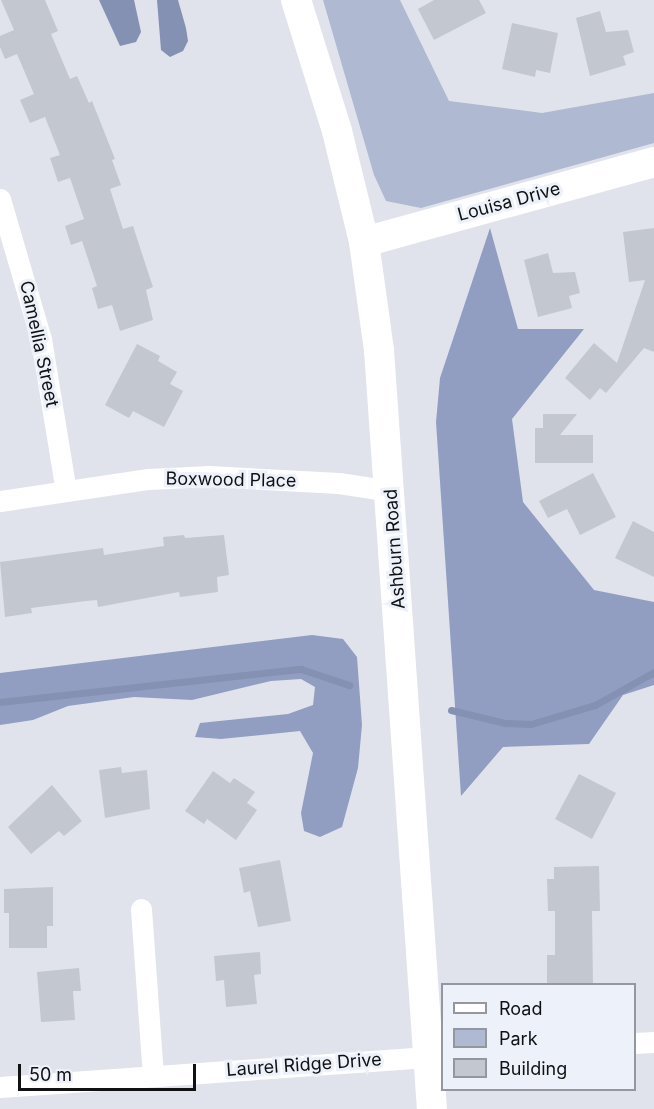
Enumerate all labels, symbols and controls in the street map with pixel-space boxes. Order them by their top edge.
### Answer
street label: Louisa Drive [455,178,563,226]
street label: Camellia Street [15,279,63,409]
street label: Boxwood Place [165,468,297,492]
street label: Ashburn Road [380,488,410,610]
legend [441,983,636,1091]
text: Road [499,998,542,1019]
text: Park [499,1028,538,1049]
street label: Laurel Ridge Drive [226,1049,382,1081]
scale bar [21,1052,200,1090]
text: Building [499,1058,567,1079]
text: 50 m [29,1064,72,1085]

